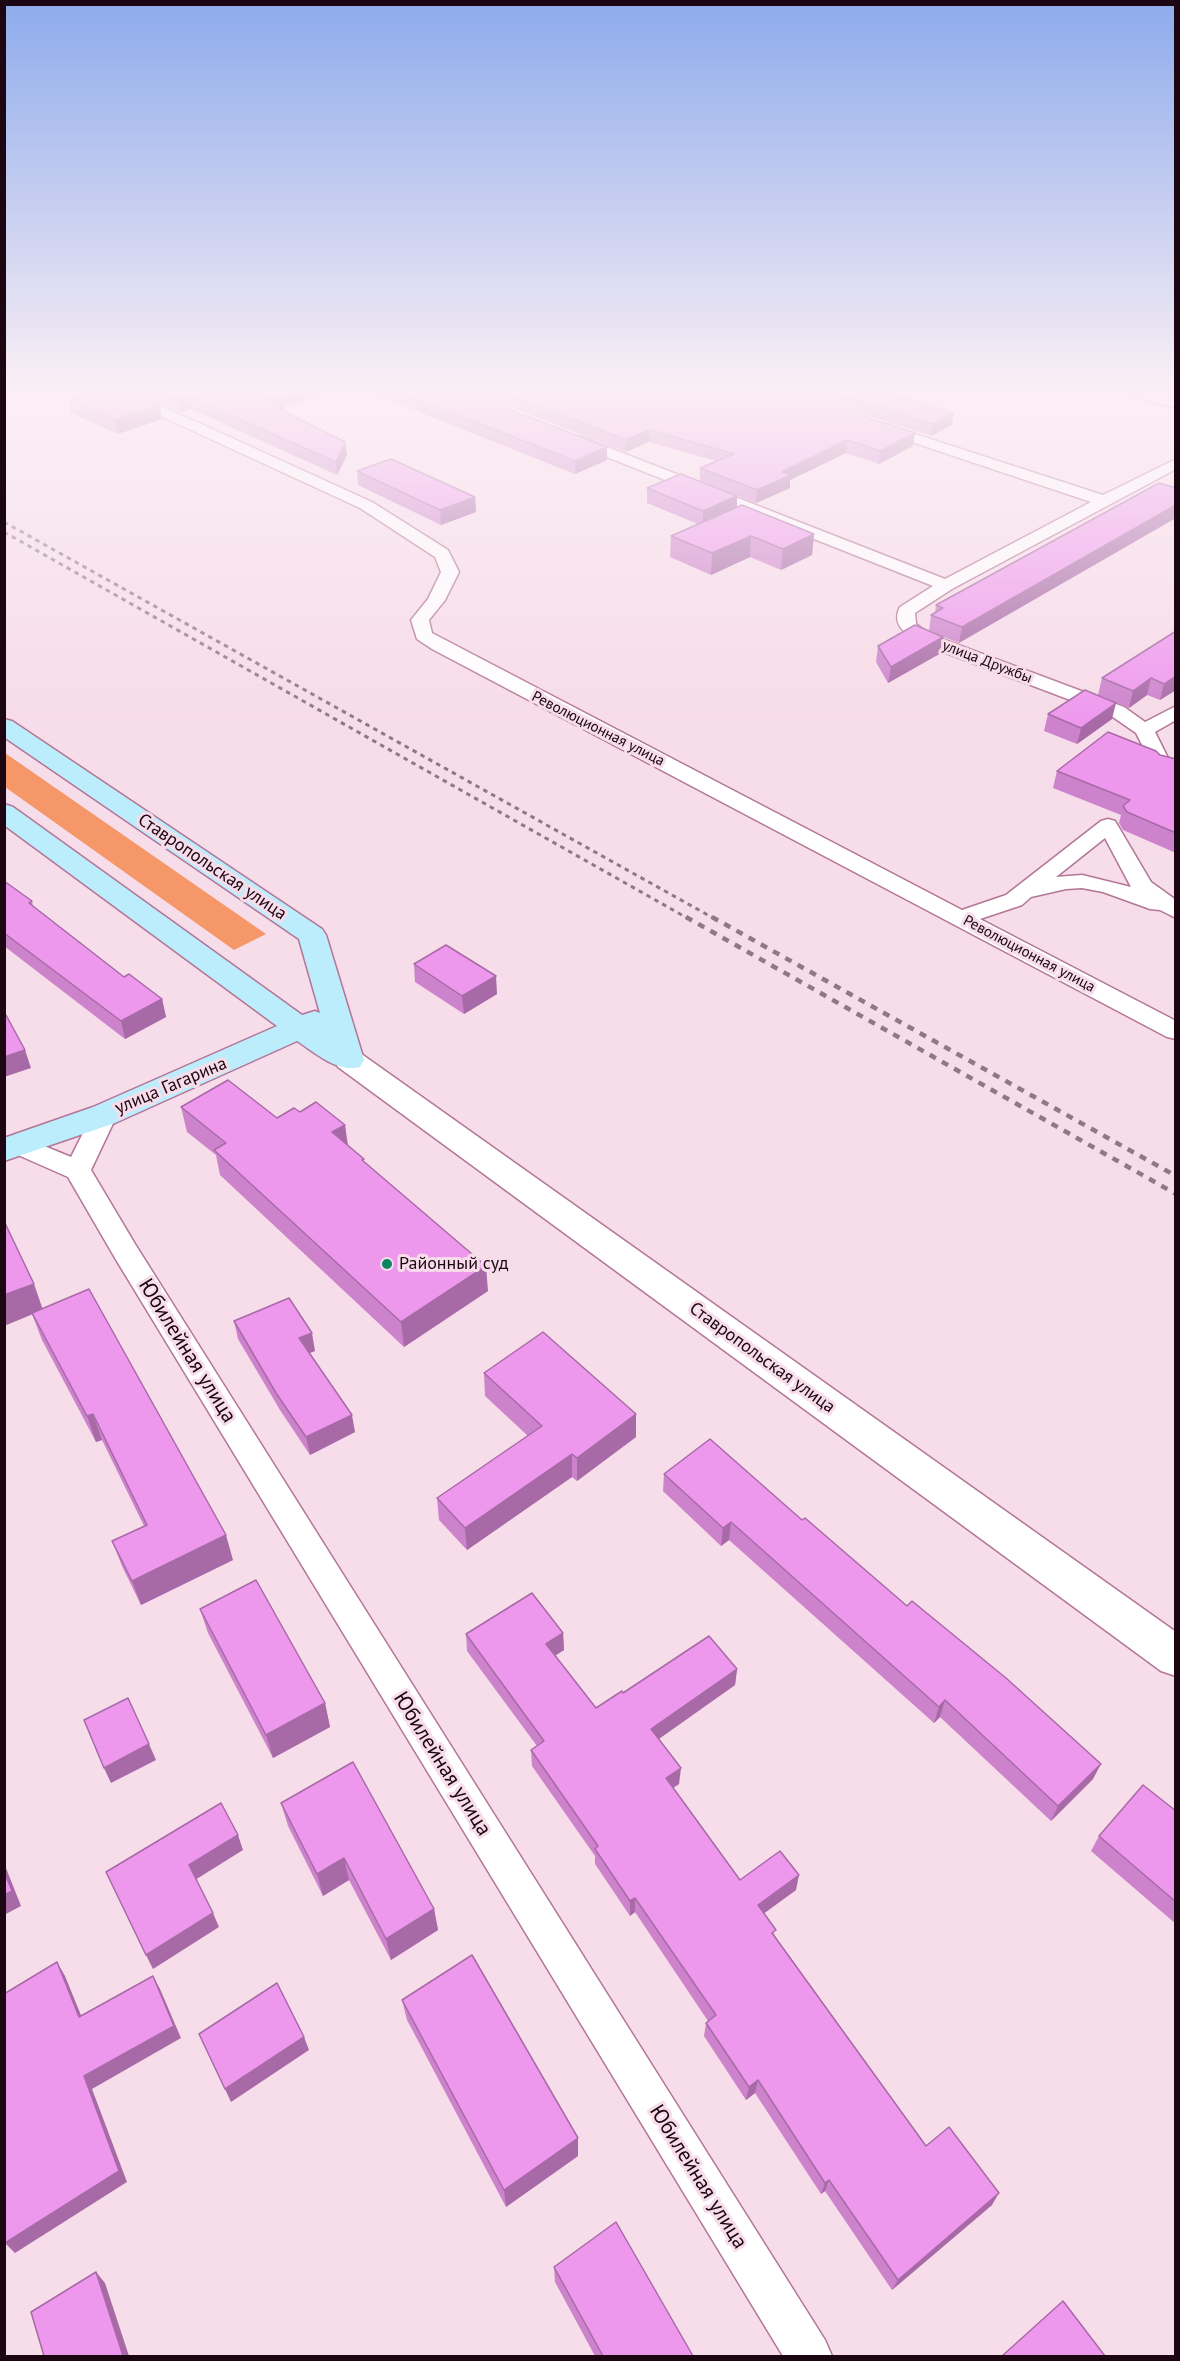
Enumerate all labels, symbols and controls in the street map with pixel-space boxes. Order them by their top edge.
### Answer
street label: улица Дружбы [939,637,1035,687]
street label: Революционная улица [529,688,667,770]
street label: Ставропольская улица [133,809,291,925]
street label: Революционная улица [960,912,1098,996]
street label: улица Гагарина [112,1053,230,1119]
place label: Районный суд [399,1253,509,1275]
marker: Районный суд [380,1257,394,1271]
street label: Юбилейная улица [133,1274,241,1428]
street label: Ставропольская улица [685,1298,839,1418]
street label: Юбилейная улица [388,1687,496,1841]
street label: Юбилейная улица [644,2100,752,2254]

